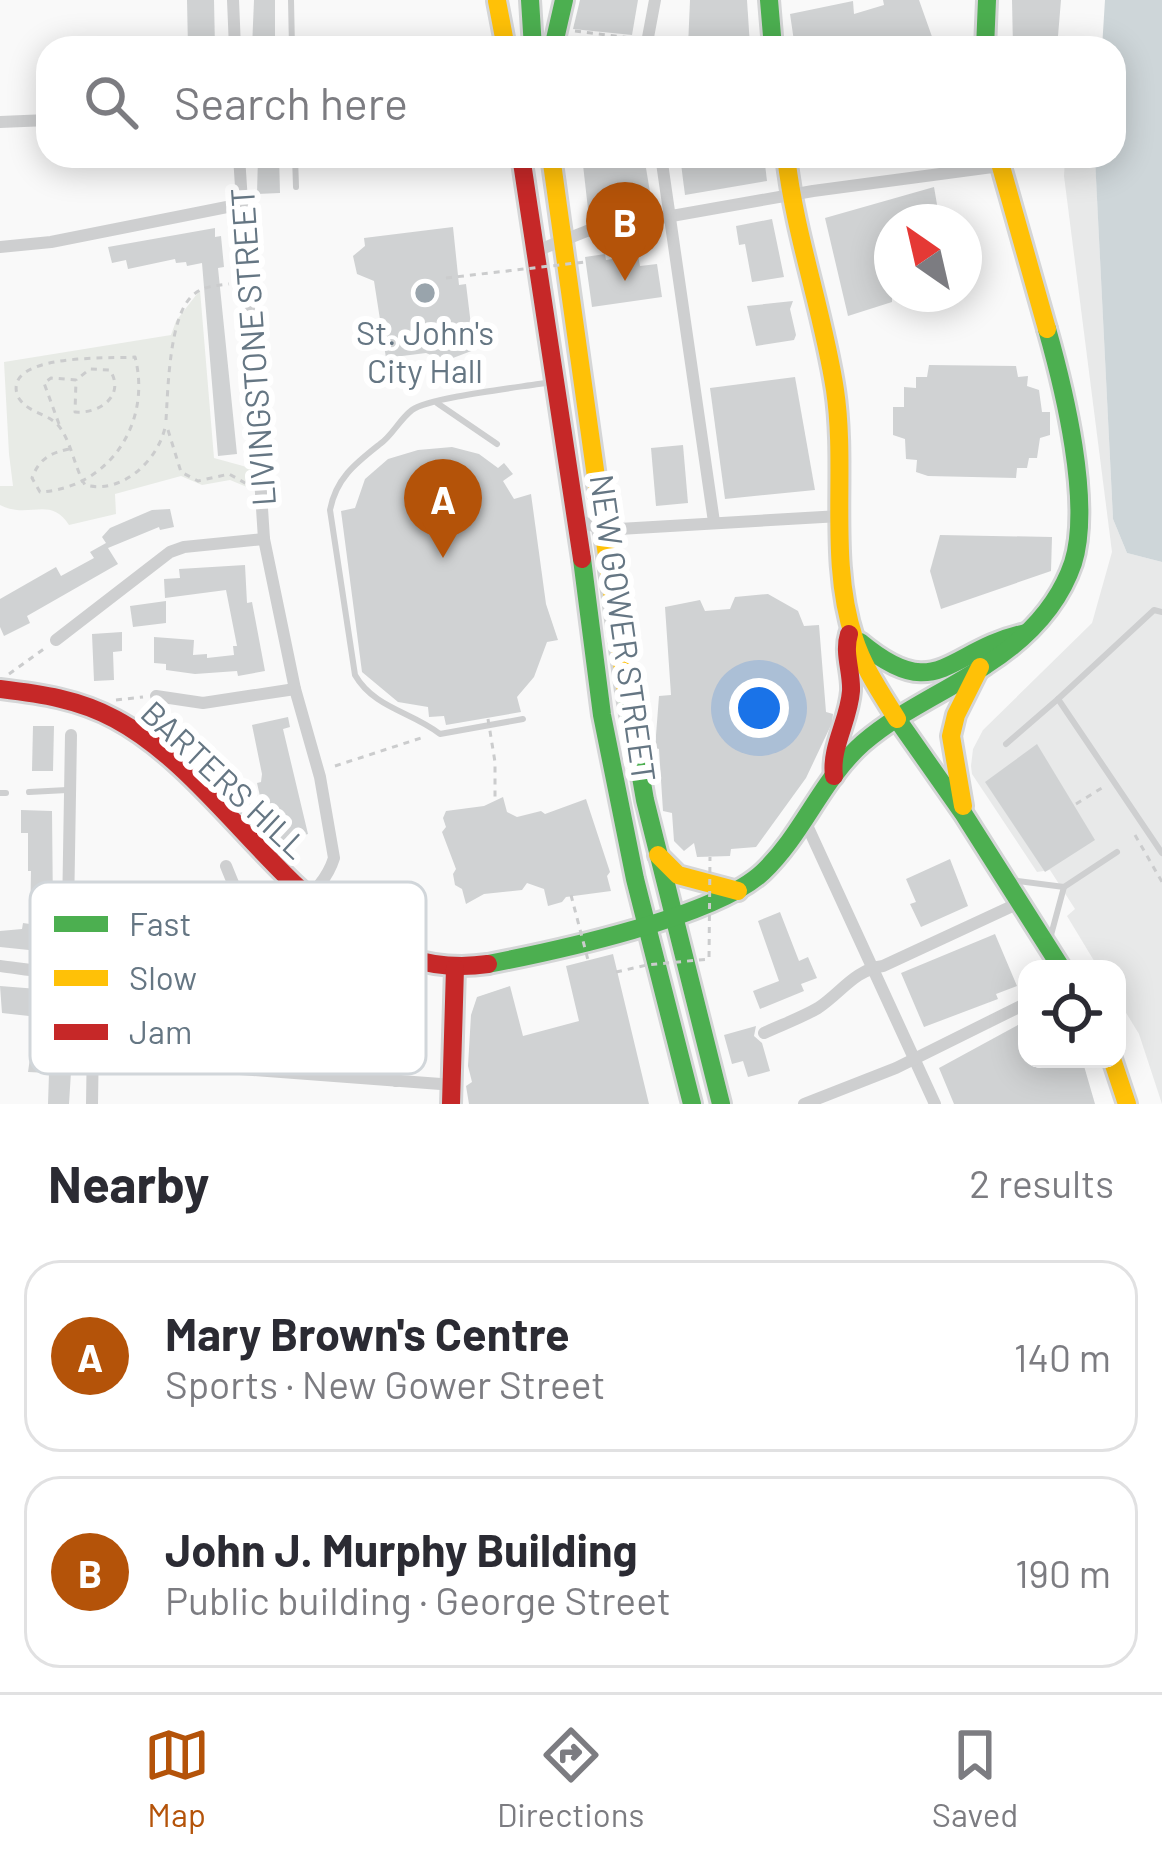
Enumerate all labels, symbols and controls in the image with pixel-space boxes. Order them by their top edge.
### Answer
search box [36,36,1126,168]
icon: search [78,69,144,135]
text: Search here [174,75,408,129]
pin: B [586,182,664,281]
street label: LIVINGSTONE STREET [221,187,283,507]
north arrow [874,204,982,312]
marker: St. John's City Hall [412,280,438,306]
place label: St. John's City Hall [356,312,494,390]
pin: A [404,459,482,558]
street label: NEW GOWER STREET [583,472,665,784]
your location [729,678,789,738]
street label: BARTERS HILL [134,692,316,866]
legend [30,882,426,1074]
text: Fast [129,903,191,943]
text: Slow [129,957,197,997]
map controls [1018,960,1126,1068]
button: locate [1018,960,1126,1068]
text: Jam [129,1011,192,1051]
text: Nearby [48,1152,209,1213]
text: 2 results [969,1159,1114,1206]
text: Mary Brown's Centre [165,1306,570,1360]
text: A [77,1333,103,1380]
text: 140 m [1014,1333,1111,1380]
text: Sports · New Gower Street [165,1360,605,1407]
text: John J. Murphy Building [165,1522,638,1576]
text: B [78,1549,102,1596]
text: 190 m [1015,1549,1111,1596]
text: Public building · George Street [165,1576,671,1623]
tab: Map [144,1722,210,1834]
tab: Directions [497,1722,644,1834]
tab: Saved [932,1722,1018,1834]

